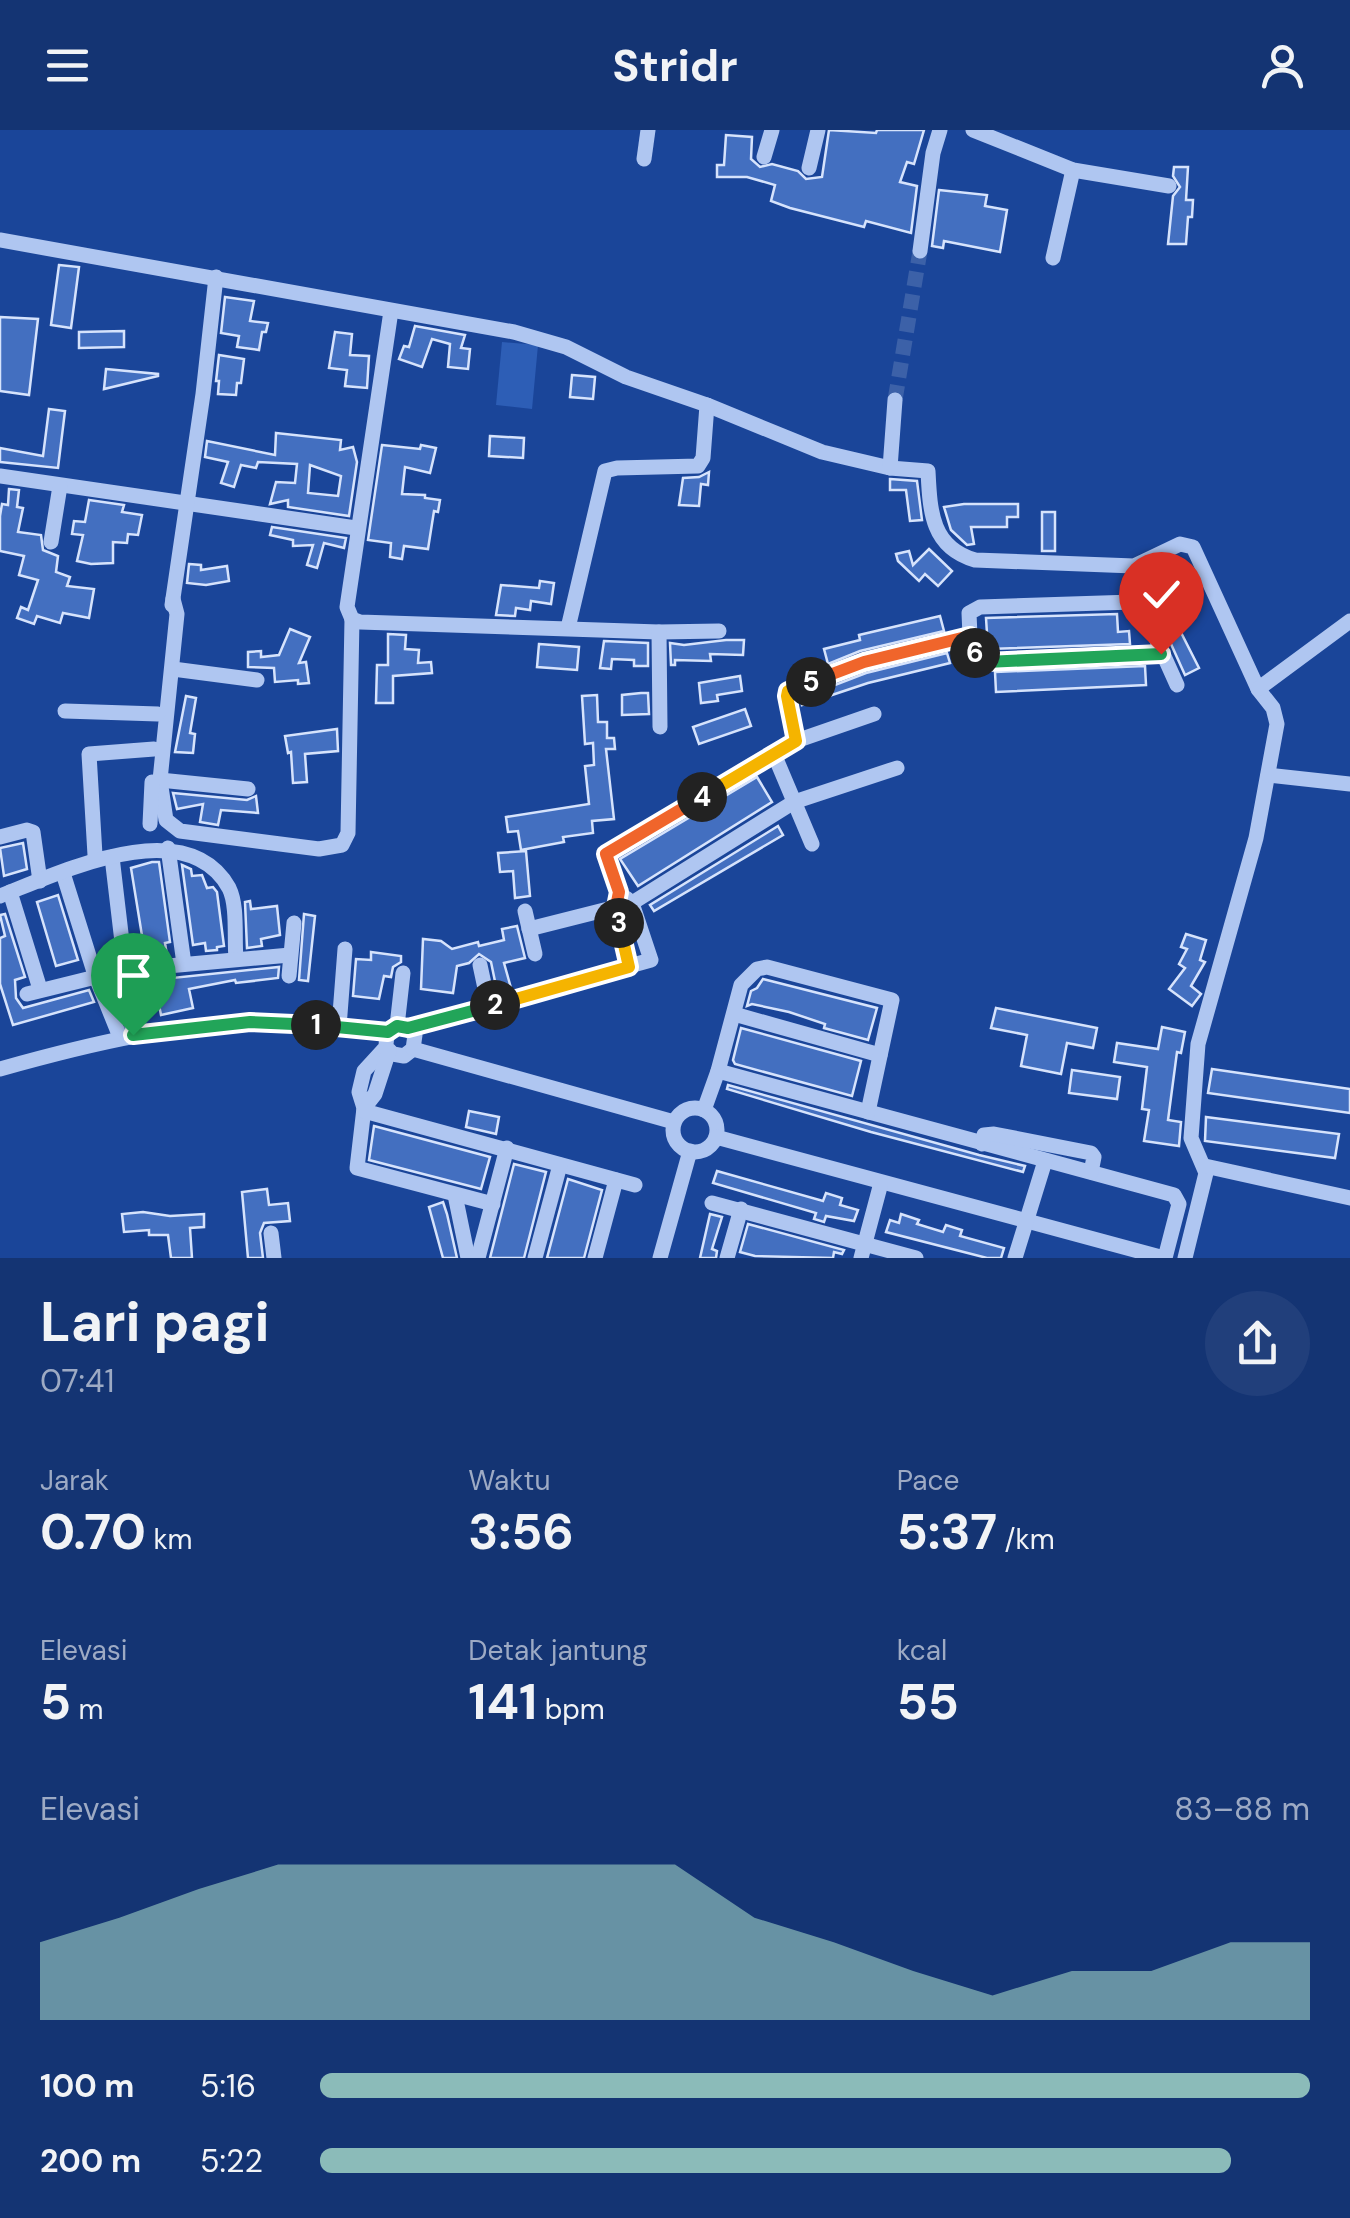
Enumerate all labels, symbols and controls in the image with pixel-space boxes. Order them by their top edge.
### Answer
text: Stridr [612,36,738,95]
icon: menu [40,38,95,93]
icon: person [1255,38,1310,93]
pin [1119,552,1204,655]
icon: check [1134,567,1189,622]
pin: 6 [950,628,1000,678]
text: 6 [966,634,984,671]
pin: 5 [786,657,836,707]
text: 5 [802,663,820,700]
pin: 4 [677,772,727,822]
text: 4 [693,778,711,815]
pin: 3 [594,898,644,948]
text: 3 [611,904,627,941]
pin [91,933,176,1036]
icon: arrive [106,948,161,1003]
pin: 2 [470,980,520,1030]
text: 2 [487,986,503,1023]
pin: 1 [291,1000,341,1050]
text: 1 [311,1006,321,1043]
text: Lari pagi [40,1286,270,1358]
button: share [1205,1291,1310,1396]
text: 07:41 [40,1360,114,1402]
text: Jarak [40,1462,109,1499]
text: Waktu [468,1462,550,1499]
text: Pace [897,1462,959,1499]
text: 0.70 [40,1499,146,1565]
text: 3:56 [468,1499,574,1565]
text: 5:37 [897,1499,997,1565]
text: km [146,1521,193,1558]
text: /km [997,1521,1055,1558]
text: Elevasi [40,1632,127,1669]
text: Detak jantung [468,1632,648,1669]
text: kcal [897,1632,947,1669]
text: 5 [40,1669,71,1735]
text: 141 [468,1669,537,1735]
text: 55 [897,1669,959,1735]
text: m [71,1691,104,1728]
text: bpm [537,1691,605,1728]
text: Elevasi [40,1788,140,1830]
text: 83–88 m [1174,1788,1310,1830]
text: 100 m [40,2065,134,2107]
text: 5:16 [200,2065,256,2107]
text: 200 m [40,2140,141,2182]
text: 5:22 [200,2140,263,2182]

